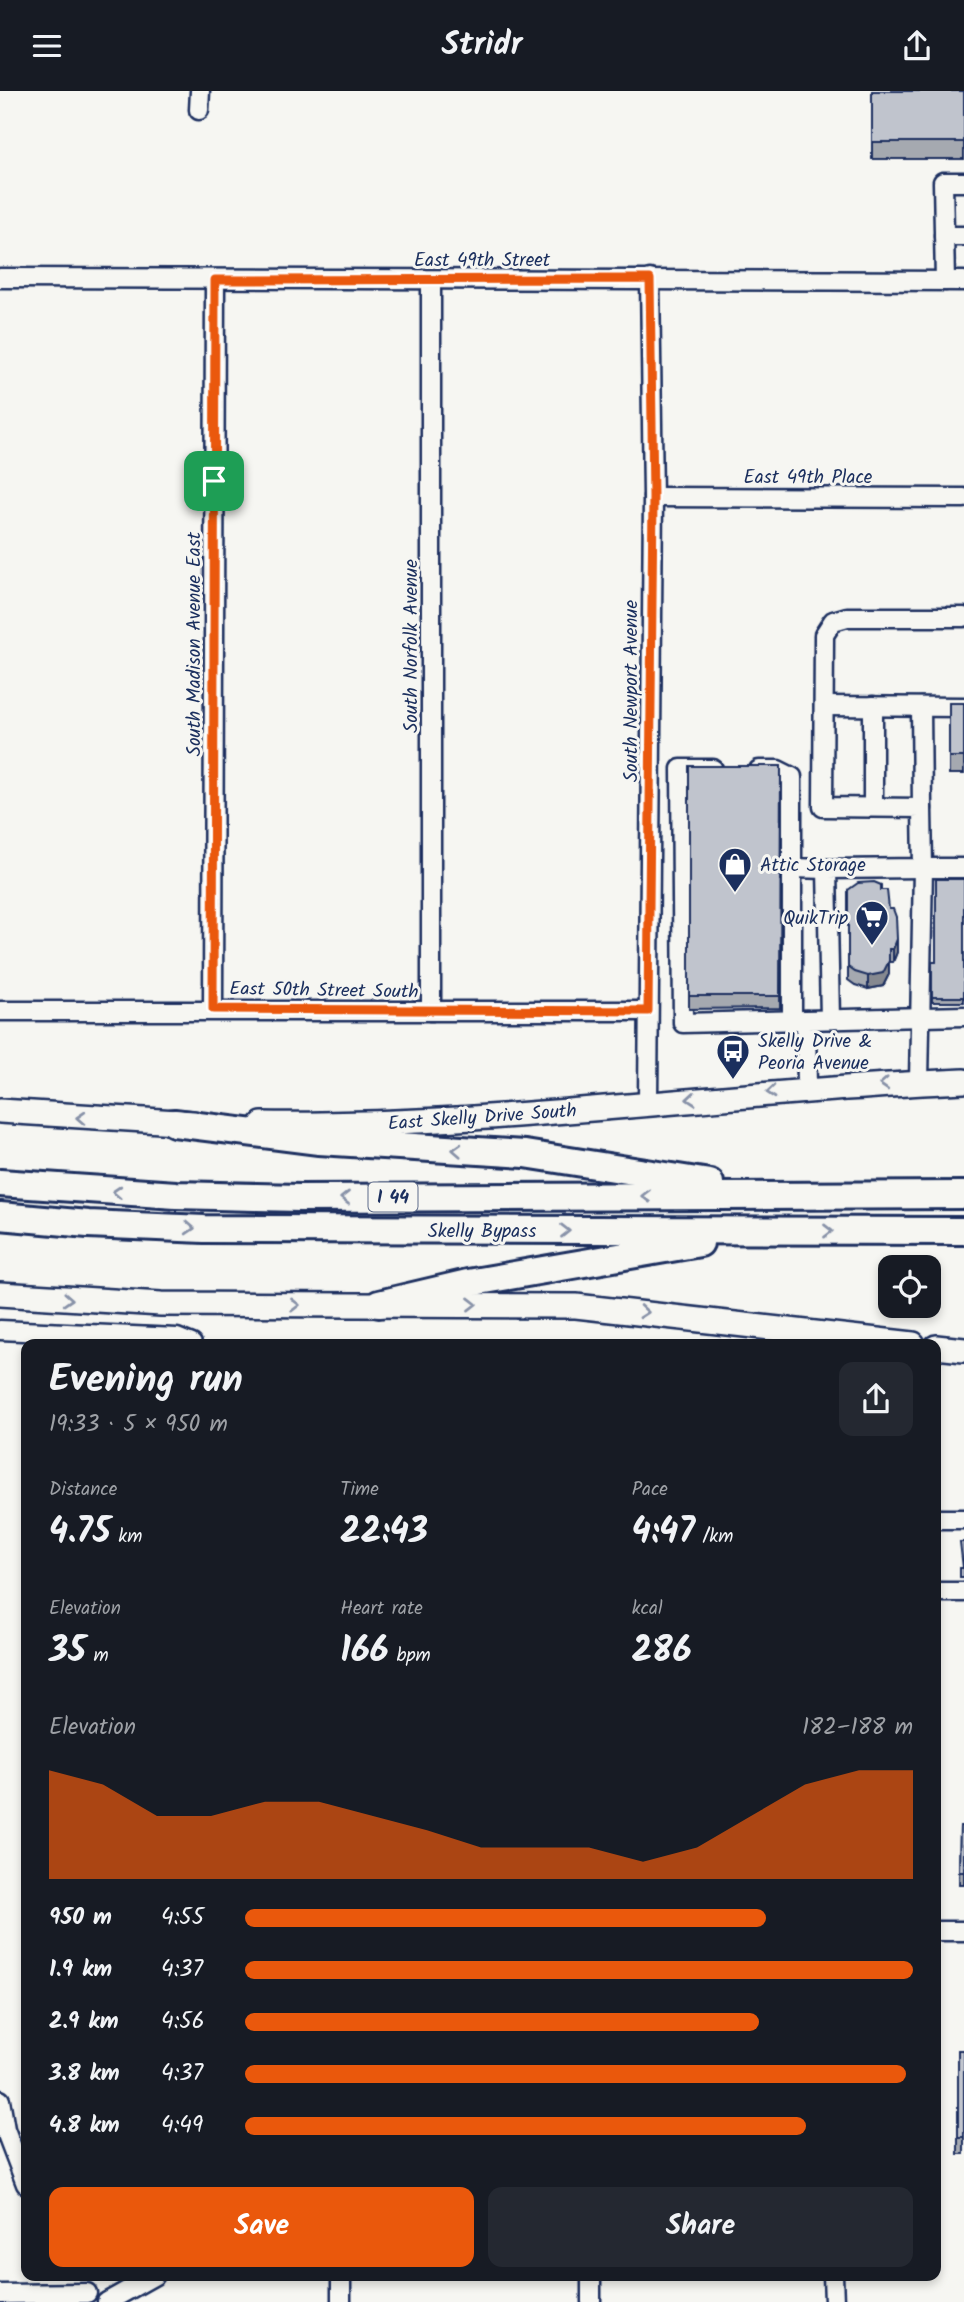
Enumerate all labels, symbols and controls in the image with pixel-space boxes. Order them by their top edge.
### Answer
text: Stridr [442,20,522,71]
icon: menu [28,27,66,65]
icon: share [898,27,936,65]
street label: East 49th Street [414,246,551,276]
pin [184,451,244,511]
icon: arrive [195,462,233,500]
street label: East 49th Place [744,463,873,493]
street label: South Madison Avenue East [180,531,210,756]
street label: South Norfolk Avenue [397,559,427,733]
street label: South Newport Avenue [617,600,647,782]
shop icon: Attic Storage [716,845,754,894]
place label: Attic Storage [760,851,866,881]
supermarket icon: QuikTrip [853,898,891,947]
place label: QuikTrip [783,904,848,934]
street label: East 50th Street South [229,974,419,1008]
place label: Skelly Drive & Peoria Avenue [758,1027,872,1079]
bus stop icon: Skelly Drive & Peoria Avenue [714,1032,752,1081]
one-way arrow [878,1076,889,1091]
one-way arrow [765,1084,776,1099]
one-way arrow [685,1091,696,1106]
street label: East Skelly Drive South [387,1096,578,1140]
one-way arrow [75,1111,86,1126]
one-way arrow [451,1143,462,1158]
road number: I 44 [368,1183,418,1211]
one-way arrow [111,1185,122,1200]
one-way arrow [640,1188,650,1204]
one-way arrow [339,1190,349,1206]
street label: Skelly Bypass [428,1217,536,1247]
one-way arrow [185,1221,196,1236]
one-way arrow [559,1223,570,1238]
one-way arrow [823,1223,834,1239]
map controls [878,1255,941,1318]
button: locate [878,1255,941,1318]
one-way arrow [63,1291,74,1306]
one-way arrow [467,1296,478,1312]
one-way arrow [291,1297,301,1313]
one-way arrow [638,1304,649,1319]
text: Evening run [49,1351,243,1411]
button: share [839,1362,913,1436]
text: 19:33 · 5 × 950 m [49,1407,228,1443]
text: Distance [49,1475,117,1505]
text: Time [340,1475,379,1505]
text: Pace [632,1475,668,1505]
text: 4.75 [49,1505,111,1561]
text: 22:43 [340,1505,428,1561]
text: 4:47 [632,1505,695,1561]
text: km [111,1522,142,1552]
text: /km [695,1522,733,1552]
text: Elevation [49,1594,121,1624]
text: Heart rate [340,1594,423,1624]
text: kcal [632,1594,663,1624]
text: 35 [49,1624,86,1680]
text: 166 [340,1624,389,1680]
text: 286 [632,1624,692,1680]
text: m [86,1641,109,1671]
text: bpm [389,1641,431,1671]
text: Elevation [49,1710,136,1746]
text: 182–188 m [802,1710,913,1746]
text: 950 m [49,1900,112,1936]
text: 4:55 [161,1900,204,1936]
text: 1.9 km [49,1952,112,1988]
text: 4:37 [161,1952,203,1988]
text: 2.9 km [49,2004,119,2040]
text: 4:56 [161,2004,204,2040]
text: 3.8 km [49,2056,120,2092]
text: 4:37 [161,2056,203,2092]
text: 4.8 km [49,2108,120,2144]
text: 4:49 [161,2108,203,2144]
button: Save [49,2187,474,2267]
button: Share [488,2187,913,2267]

